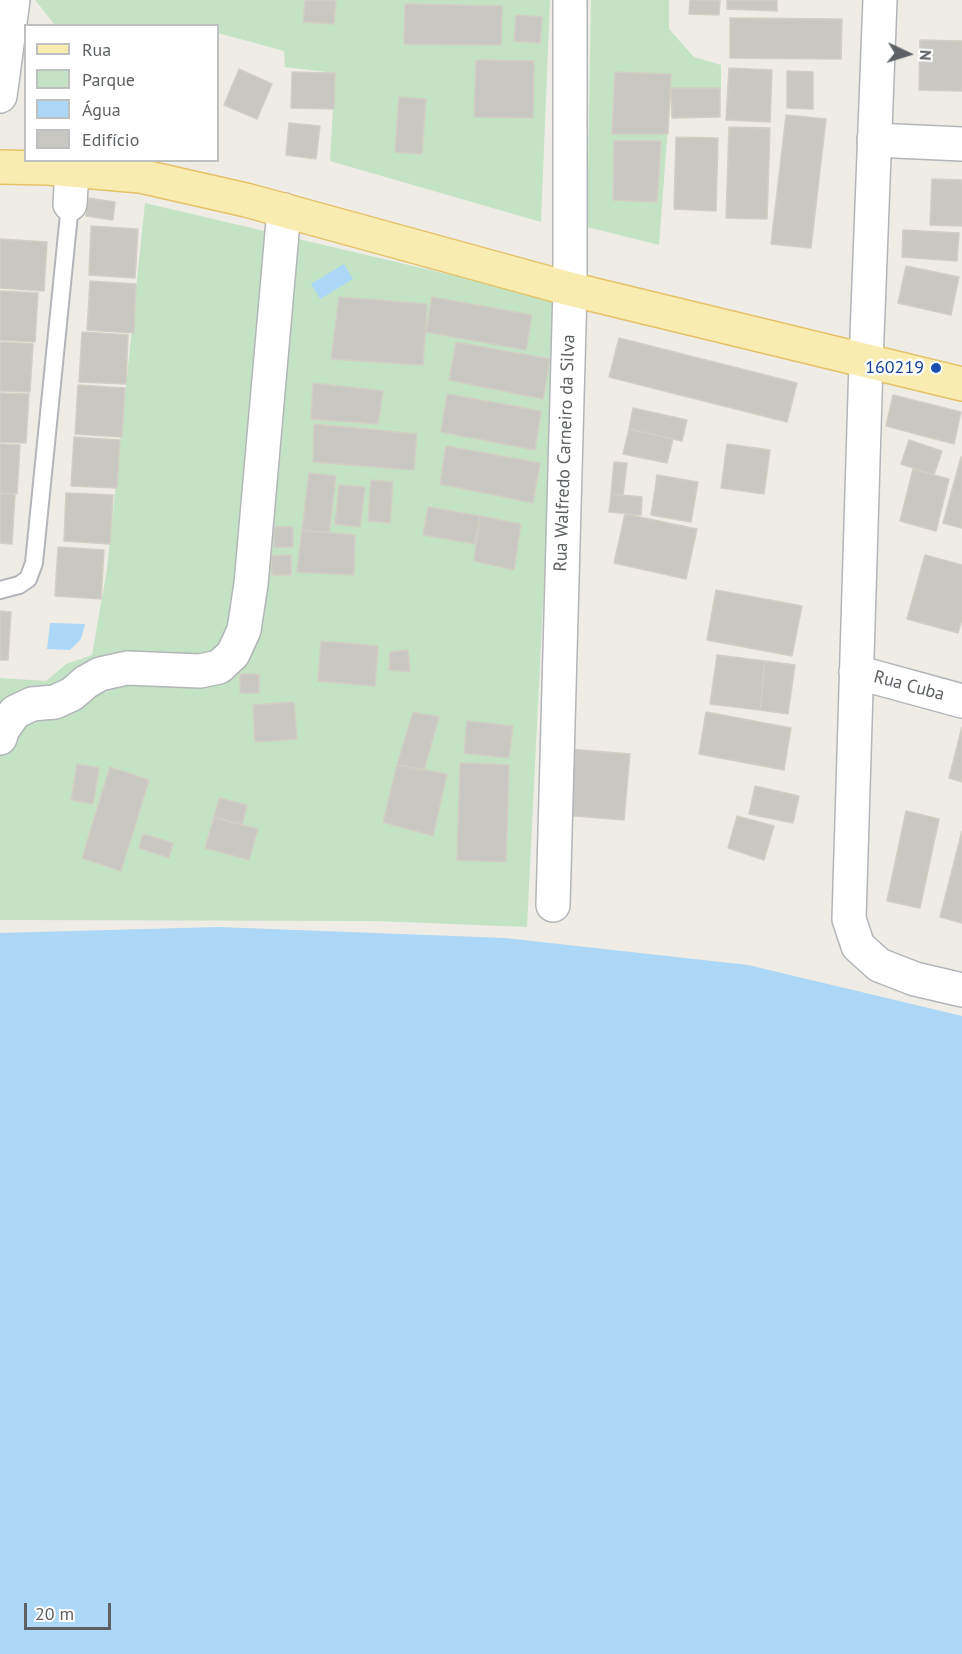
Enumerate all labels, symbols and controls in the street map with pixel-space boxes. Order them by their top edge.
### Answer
legend [24,24,219,162]
north arrow [878,24,938,84]
text: Rua [82,38,111,61]
text: N [916,49,936,61]
text: Parque [82,68,135,91]
text: Água [82,98,121,121]
text: Edifício [82,128,139,151]
street label: Rua Walfredo Carneiro da Silva [550,334,580,572]
place label: 160219 [865,357,924,379]
marker: 160219 [929,361,943,375]
street label: Rua Cuba [871,666,947,706]
scale bar [27,1591,114,1629]
text: 20 m [35,1602,74,1625]

